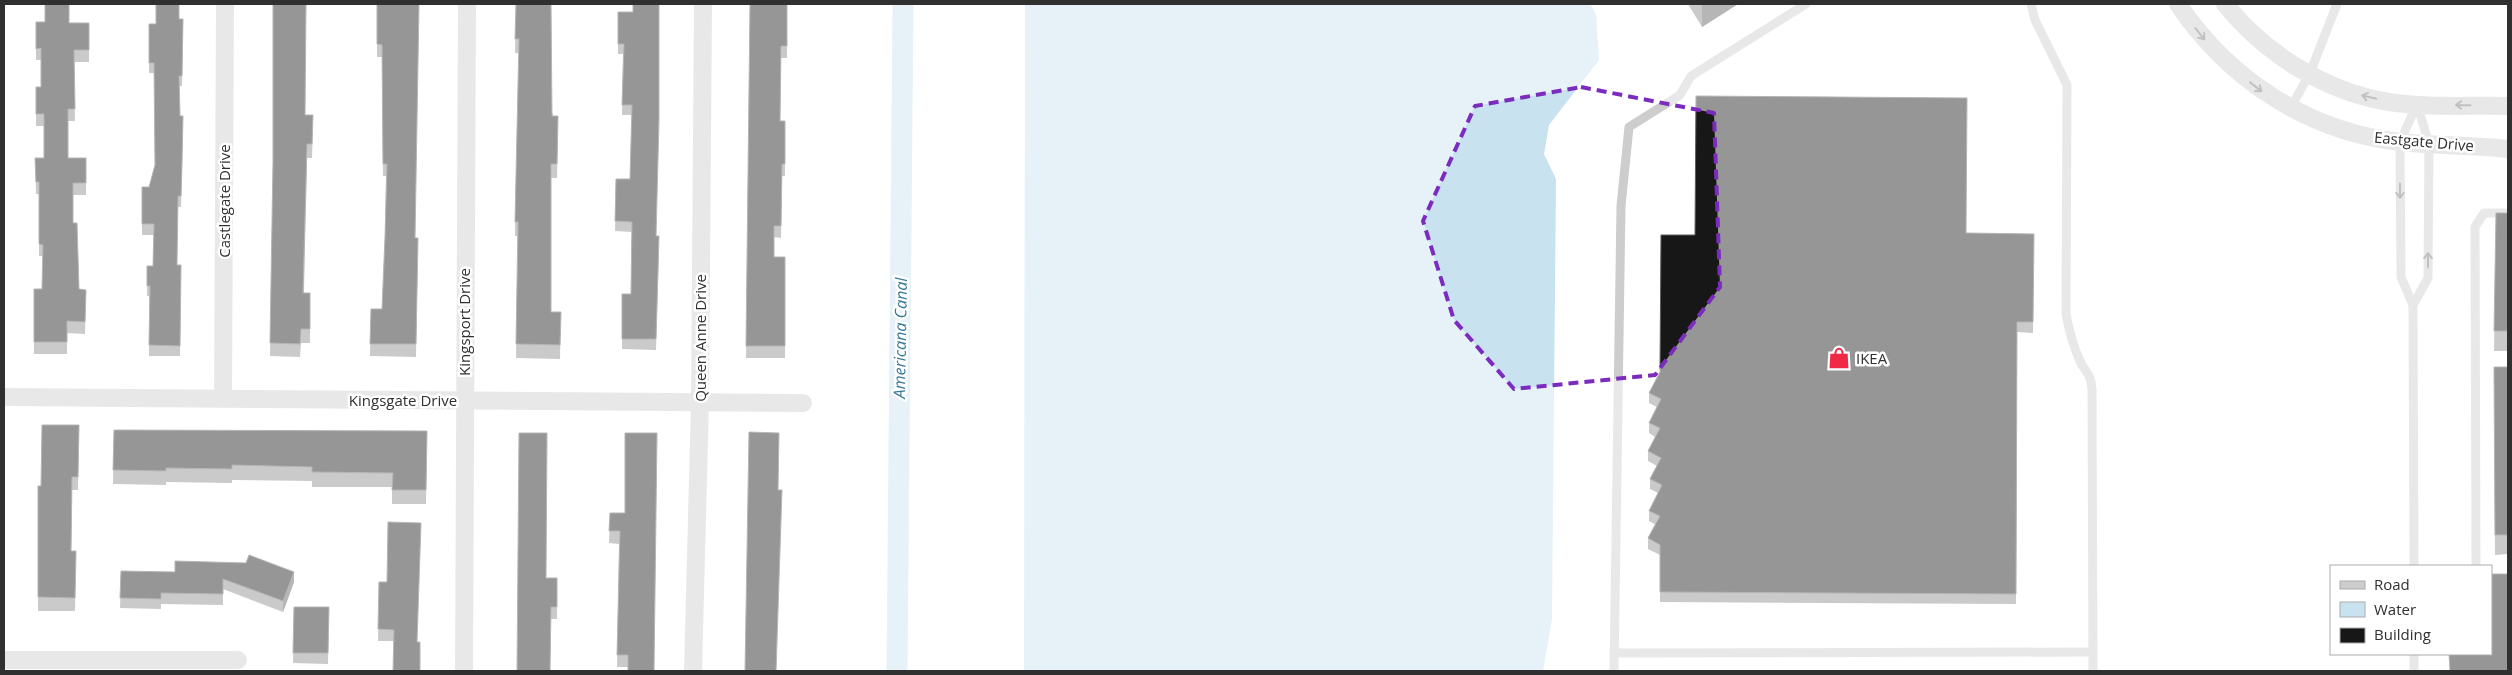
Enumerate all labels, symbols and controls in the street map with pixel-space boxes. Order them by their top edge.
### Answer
one-way arrow [2195,27,2206,40]
one-way arrow [2249,82,2263,92]
one-way arrow [2362,92,2378,101]
one-way arrow [2455,100,2472,110]
street label: Eastgate Drive [2373,127,2475,155]
street label: Castlegate Drive [214,144,234,258]
one-way arrow [2396,182,2405,198]
one-way arrow [2423,252,2433,268]
street label: Kingsport Drive [454,268,474,376]
street label: Queen Anne Drive [690,274,710,402]
water label: Americana Canal [888,276,912,400]
shop icon: IKEA [1826,345,1852,371]
place label: IKEA [1856,348,1888,368]
street label: Kingsgate Drive [349,390,457,410]
legend [2330,565,2492,655]
text: Road [2374,574,2410,594]
text: Water [2374,599,2416,619]
text: Building [2374,624,2431,644]

